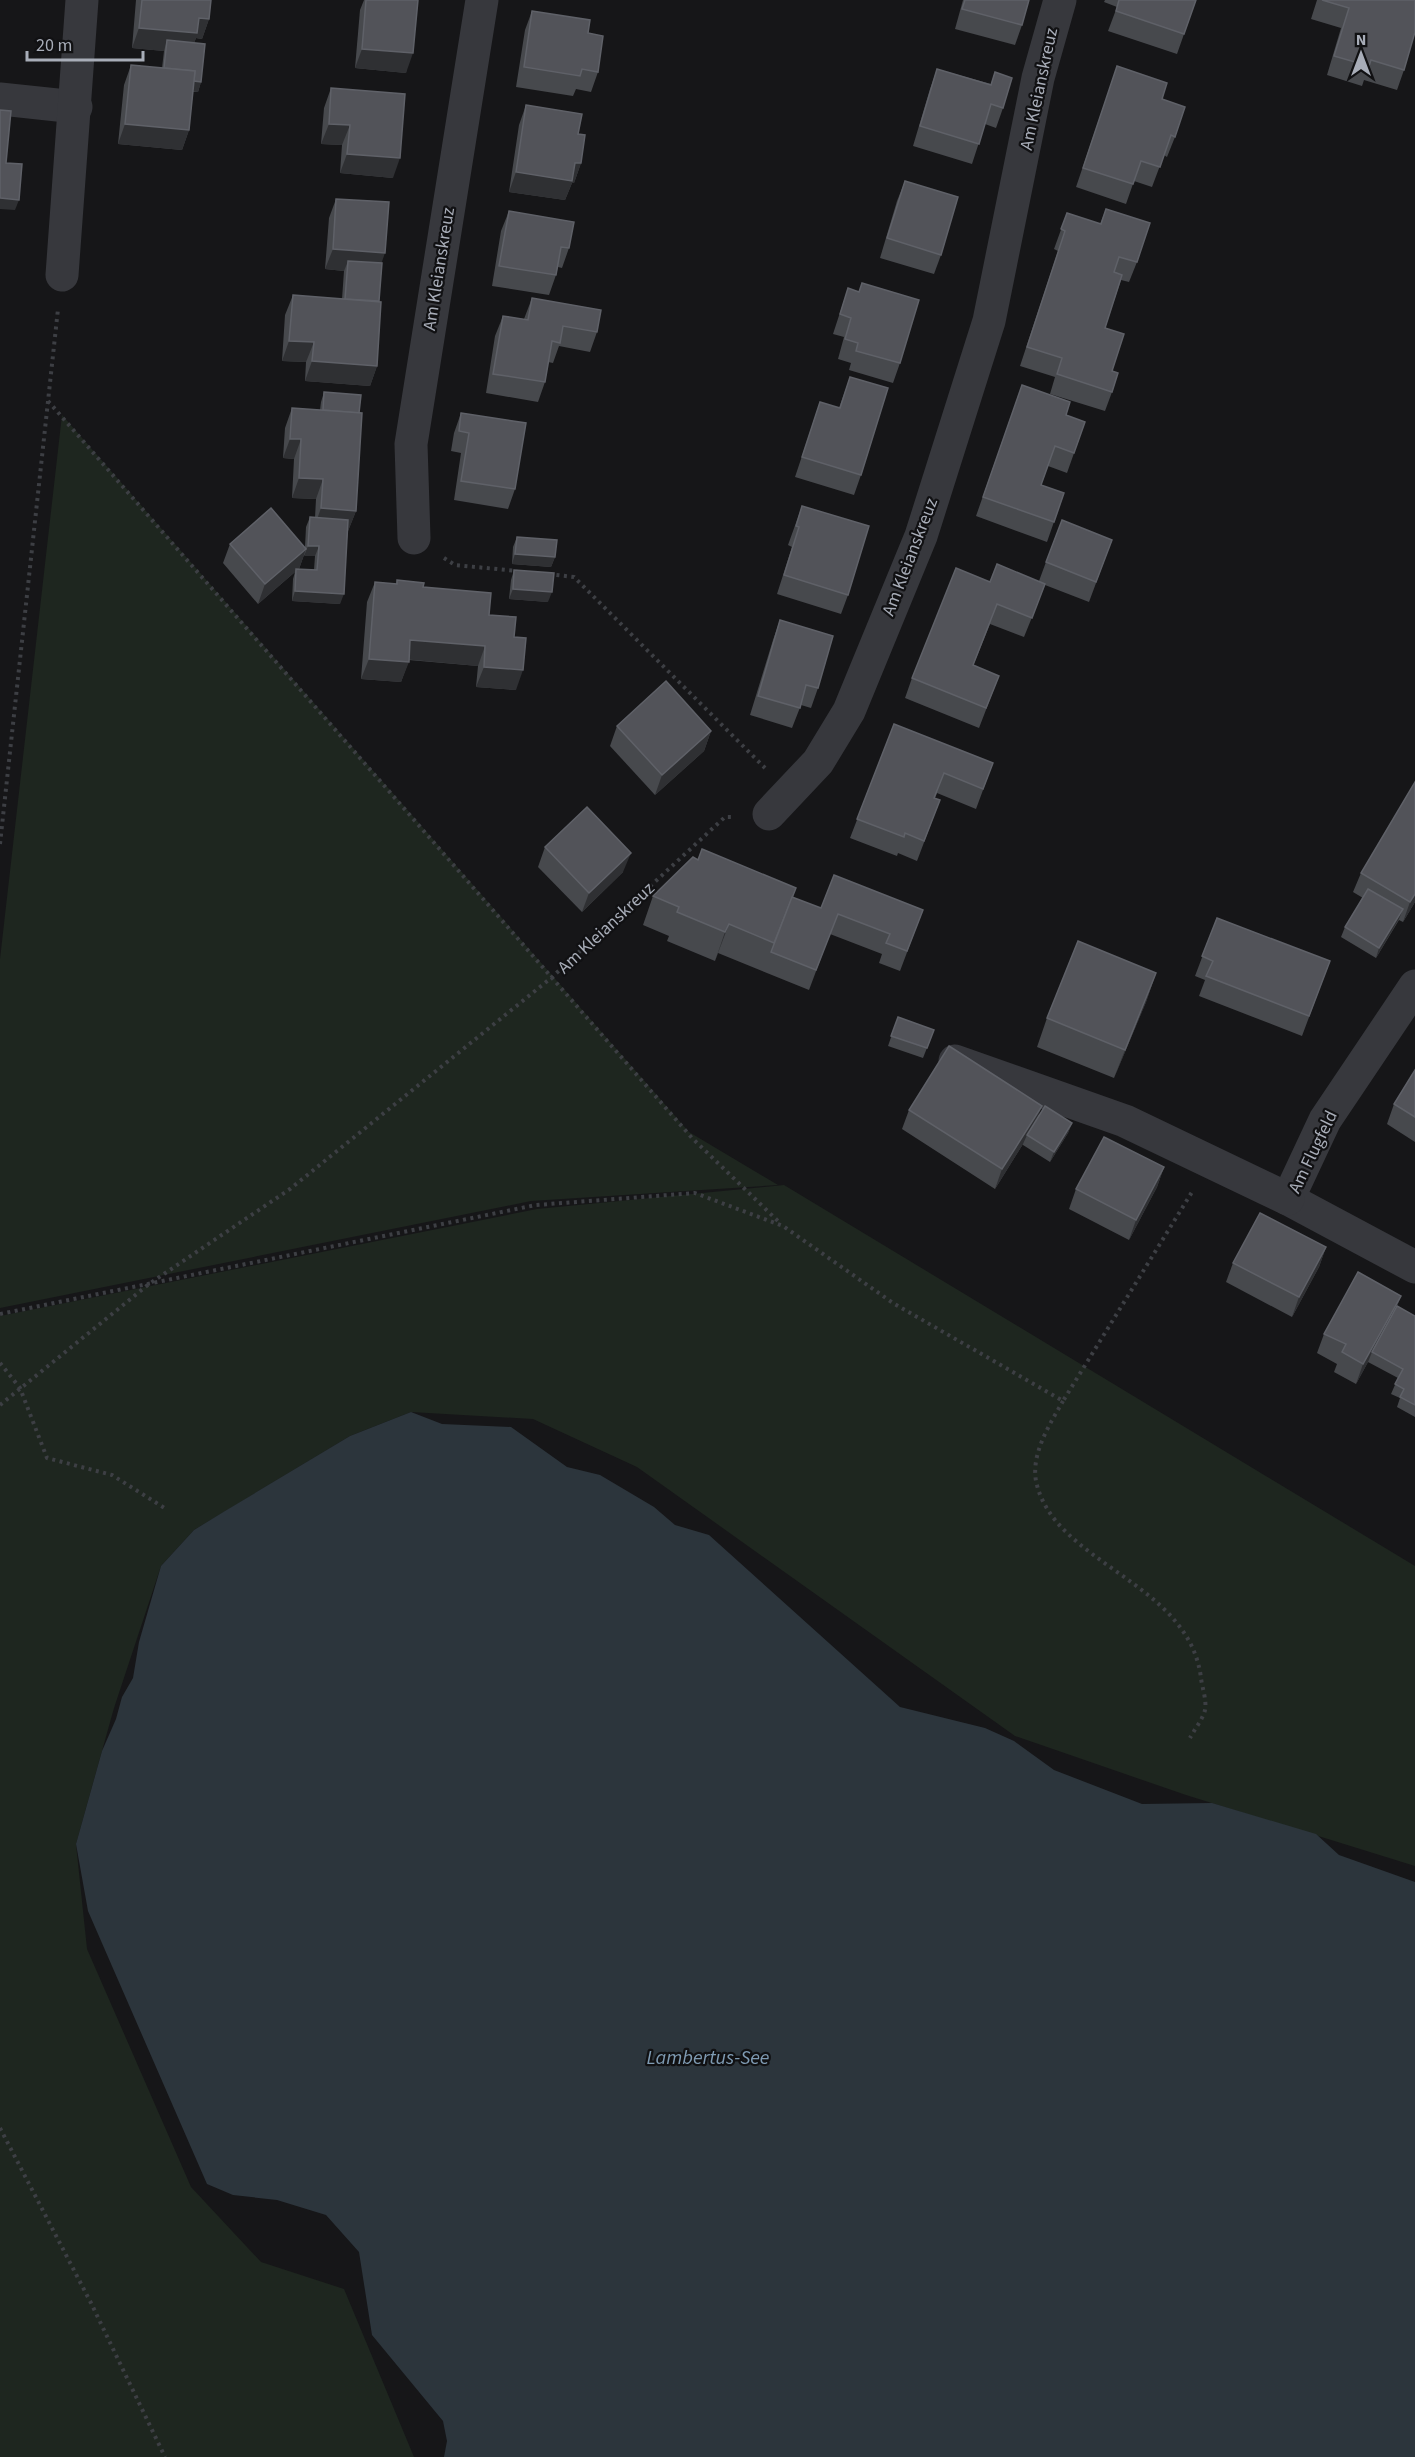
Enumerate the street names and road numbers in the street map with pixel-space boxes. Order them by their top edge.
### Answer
street label: Am Kleianskreuz [1014,25,1064,152]
street label: Am Kleianskreuz [417,205,461,332]
street label: Am Kleianskreuz [876,494,944,620]
street label: Am Kleianskreuz [552,876,660,980]
street label: Am Flugfeld [1282,1106,1344,1198]

